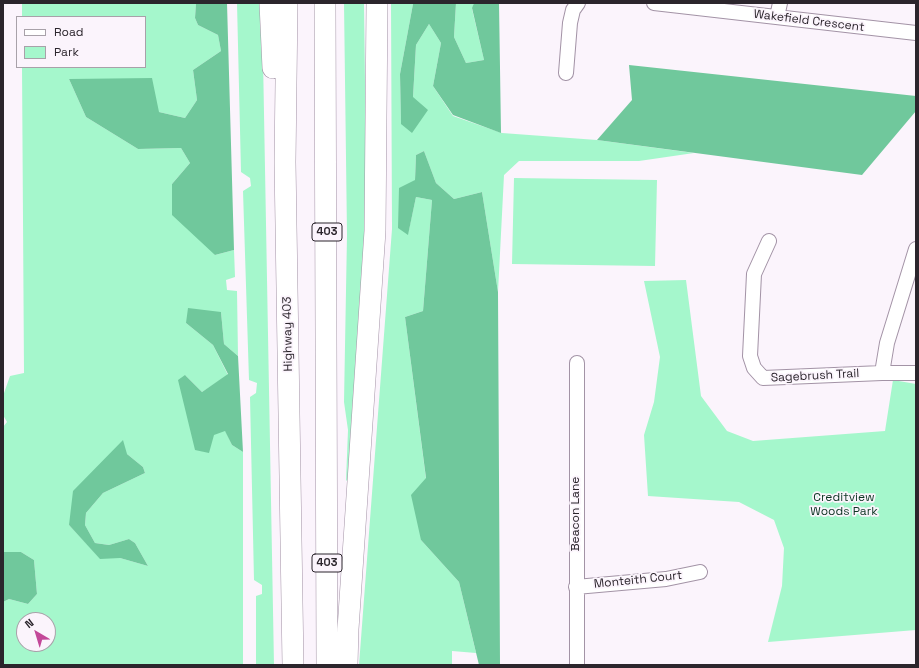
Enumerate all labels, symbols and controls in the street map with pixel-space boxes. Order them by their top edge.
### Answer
street label: Wakefield Crescent [753,7,865,35]
legend [16,16,146,68]
text: Road [54,24,83,40]
text: Park [54,44,79,60]
road number: 403 [312,223,342,241]
street label: Highway 403 [280,296,296,372]
street label: Sagebrush Trail [770,366,860,386]
street label: Beacon Lane [569,477,583,551]
park label: Creditview Woods Park [810,491,878,519]
road number: 403 [312,554,342,572]
street label: Monteith Court [593,568,683,592]
north arrow [16,612,56,652]
text: N [22,616,36,631]

